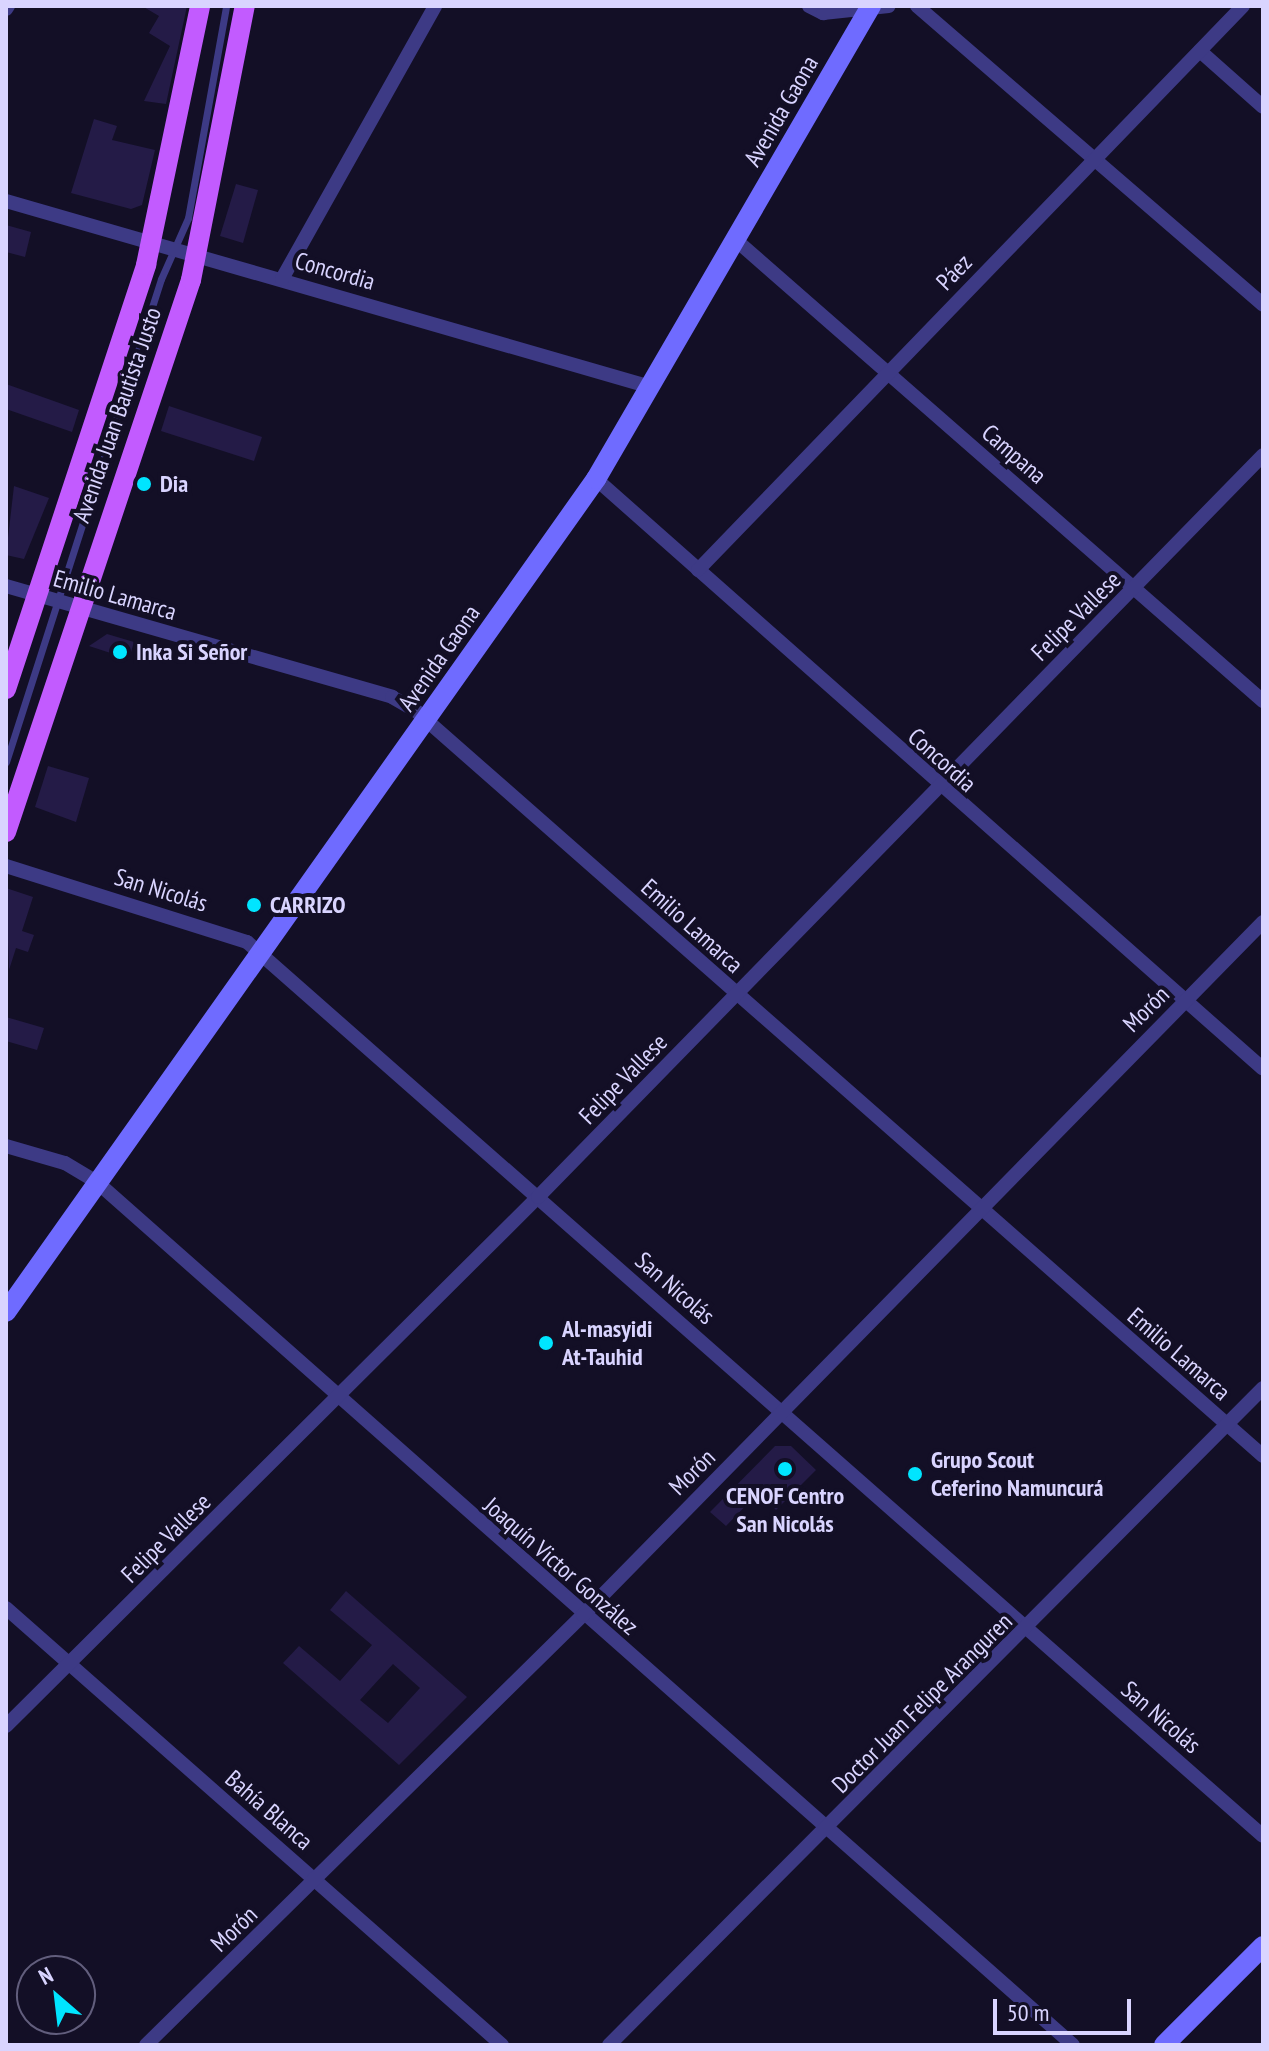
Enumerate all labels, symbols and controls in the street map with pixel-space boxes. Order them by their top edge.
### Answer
street label: Avenida Gaona [738,51,824,171]
street label: Concordia [292,246,378,296]
street label: Páez [930,248,978,296]
street label: Avenida Juan Bautista Justo [67,304,167,526]
street label: Campana [976,418,1052,490]
place label: Dia [160,470,188,498]
marker: Dia [135,475,153,493]
street label: Emilio Lamarca [50,564,180,626]
street label: Felipe Vallese [1025,565,1127,667]
street label: Avenida Gaona [392,600,486,716]
place label: Inka Si Señor [136,638,247,666]
marker: Inka Si Señor [111,643,129,661]
street label: Concordia [902,722,982,798]
street label: San Nicolás [111,862,211,918]
street label: Emilio Lamarca [635,873,749,979]
place label: CARRIZO [270,891,345,919]
marker: CARRIZO [245,896,263,914]
street label: Morón [1117,980,1175,1038]
street label: Felipe Vallese [573,1028,673,1130]
street label: San Nicolás [630,1246,720,1330]
street label: Emilio Lamarca [1122,1302,1236,1406]
place label: Al-masyidi At-Tauhid [562,1315,652,1371]
marker: Al-masyidi At-Tauhid [537,1334,555,1352]
street label: Morón [663,1443,721,1501]
place label: Grupo Scout Ceferino Namuncurá [931,1446,1103,1502]
marker: CENOF Centro San Nicolás [776,1460,794,1478]
marker: Grupo Scout Ceferino Namuncurá [906,1465,924,1483]
place label: CENOF Centro San Nicolás [726,1482,844,1538]
street label: Felipe Vallese [115,1487,217,1589]
street label: Joaquín Victor González [478,1491,644,1641]
street label: Doctor Juan Felipe Aranguren [826,1607,1018,1799]
street label: San Nicolás [1116,1675,1206,1759]
street label: Bahía Blanca [219,1764,319,1856]
street label: Morón [205,1900,263,1958]
north arrow [16,1955,96,2035]
text: N [34,1960,57,1991]
scale bar [997,1983,1135,2033]
text: 50 m [1007,1997,1049,2028]

